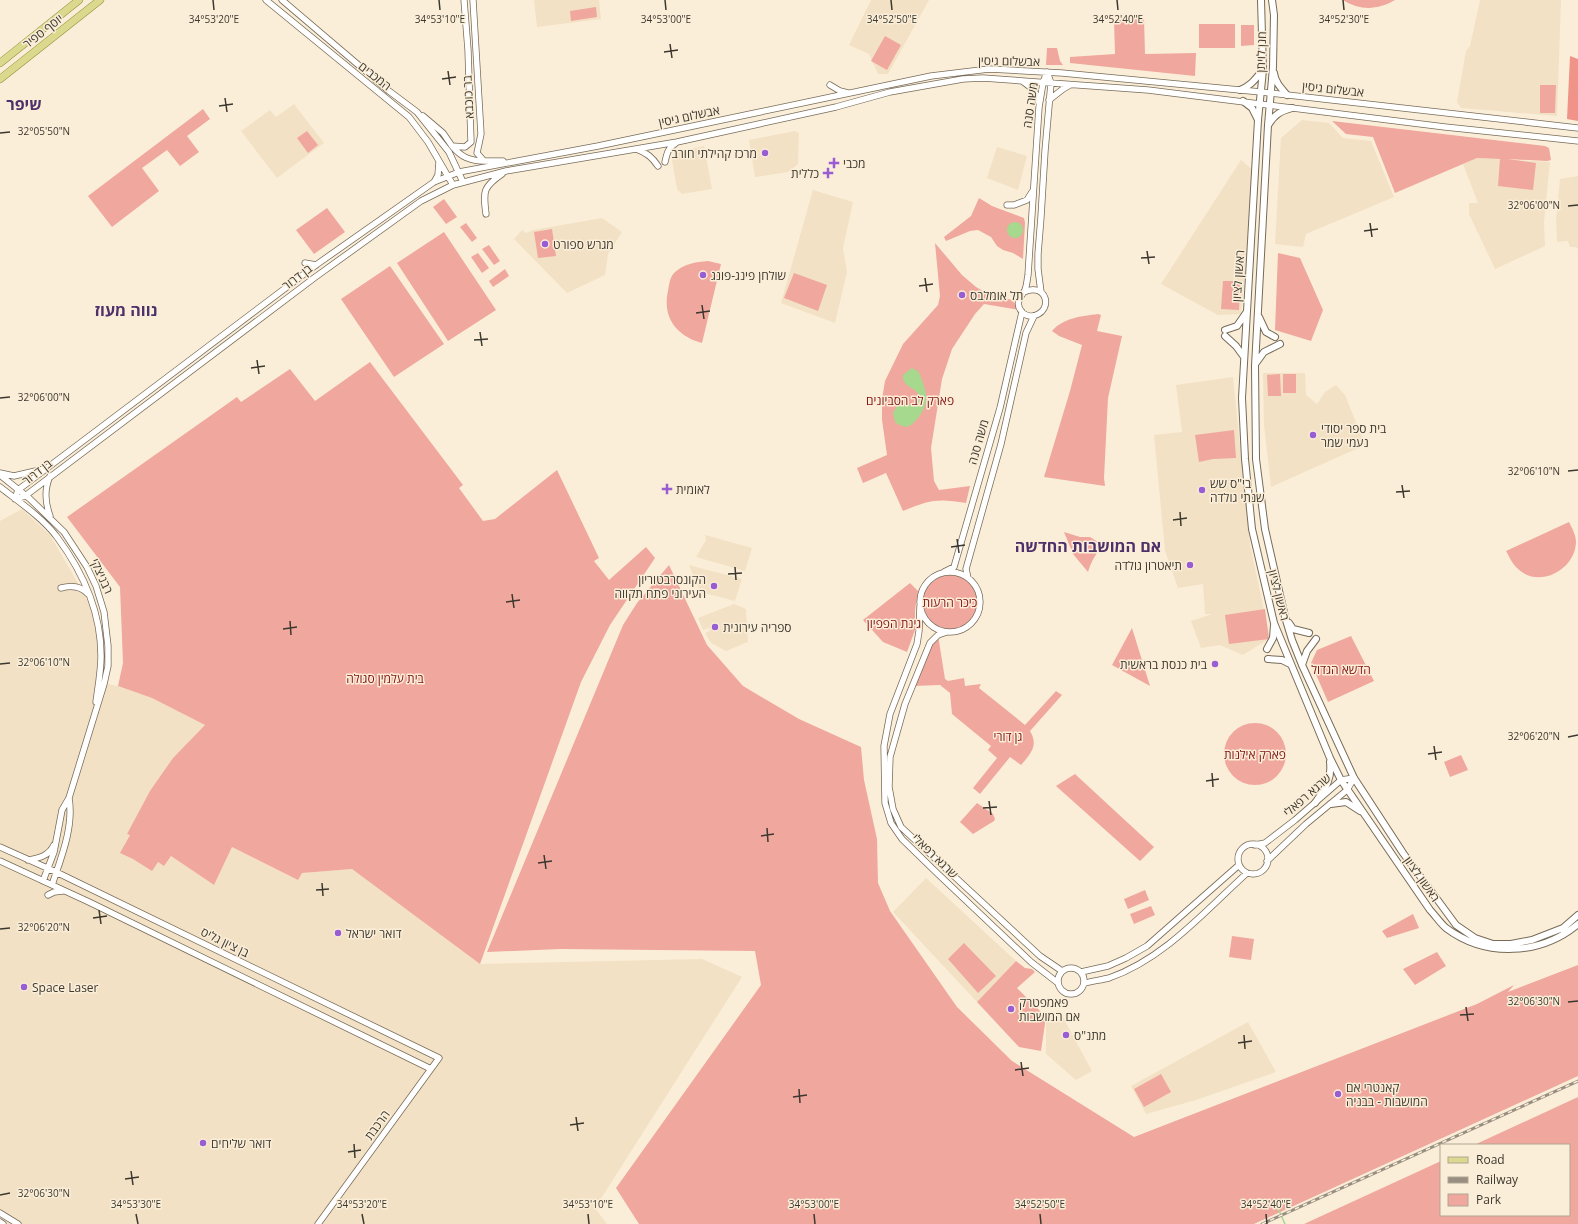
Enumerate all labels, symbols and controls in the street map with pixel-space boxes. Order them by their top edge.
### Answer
street label: יוסף ספיר [19,10,67,52]
text: 34°53'20"E [189,12,239,26]
text: 34°53'10"E [415,12,465,26]
text: 34°53'00"E [641,12,691,26]
text: 34°52'50"E [867,12,917,26]
text: 34°52'40"E [1093,12,1143,26]
text: 34°52'30"E [1319,12,1369,26]
street label: חנן לויתן [1252,31,1270,73]
street label: אבשלום גיסין [978,52,1040,70]
street label: המכבים [355,58,395,94]
street label: בר כוכבא [458,74,478,119]
street label: אבשלום גיסין [1301,77,1365,101]
street label: משה סנה [1018,81,1042,129]
district label: שיפר [6,93,42,115]
street label: אבשלום גיסין [657,101,721,131]
text: 32°05'50"N [18,124,70,138]
place label: מרכז קהילתי חורב [672,145,757,162]
marker: מרכז קהילתי חורב [760,148,770,158]
place label: מכבי [843,155,865,172]
marker: מכבי [828,157,840,169]
place label: כללית [791,165,819,182]
marker: כללית [822,167,834,179]
text: 32°06'00"N [1508,198,1560,212]
place label: מגרש ספורט [553,236,614,253]
marker: מגרש ספורט [540,239,550,249]
street label: ראשון לציון [1228,249,1248,303]
street label: בן דרור [279,260,316,294]
place label: שולחן פינג-פונג [711,267,787,284]
marker: שולחן פינג-פונג [698,270,708,280]
place label: תל אומלבס [970,287,1023,304]
marker: תל אומלבס [957,290,967,300]
district label: נווה מעוז [95,299,157,321]
text: 32°06'00"N [18,390,70,404]
park label: פארק לב הסביונים [866,392,954,409]
street label: משה סנה [963,417,993,467]
place label: בית ספר יסודי נעמי שמר [1321,420,1387,451]
marker: בית ספר יסודי נעמי שמר [1308,430,1318,440]
street label: בן דרור [19,455,56,489]
text: 32°06'10"N [1508,464,1560,478]
place label: בי"ס שש שנתי גולדה [1210,475,1265,506]
place label: לאומית [676,481,710,498]
marker: לאומית [661,483,673,495]
marker: בי"ס שש שנתי גולדה [1197,485,1207,495]
district label: אם המושבות החדשה [1015,535,1161,557]
street label: רבניצקי [87,556,117,596]
place label: תיאטרון גולדה [1114,557,1182,574]
marker: תיאטרון גולדה [1185,560,1195,570]
street label: ראשון לציון [1264,568,1294,622]
place label: הקונסרבטוריון העירוני פתח תקווה [615,571,706,602]
marker: הקונסרבטוריון העירוני פתח תקווה [709,581,719,591]
park label: כיכר הרעות [923,594,978,611]
park label: גינת הפפיון [867,615,921,632]
place label: ספריה עירונית [723,619,792,636]
marker: ספריה עירונית [710,622,720,632]
text: 32°06'10"N [18,655,70,669]
place label: בית כנסת בראשית [1120,656,1208,673]
marker: בית כנסת בראשית [1210,659,1220,669]
park label: הדשא הגדול [1311,661,1371,678]
park label: בית עלמין סגולה [346,670,425,687]
park label: גן דורי [994,728,1022,745]
text: 32°06'20"N [1508,729,1560,743]
park label: פארק אילנות [1224,746,1286,763]
street label: שרגא רפאלי [1279,769,1335,821]
street label: שרגא רפאלי [908,830,962,883]
street label: ראשון לציון [1400,853,1444,905]
text: 32°06'20"N [18,920,70,934]
street label: בן ציון גליס [198,923,253,961]
place label: דואר ישראל [346,925,402,942]
marker: דואר ישראל [333,928,343,938]
place label: Space Laser [32,979,99,996]
marker: Space Laser [19,982,29,992]
place label: פאמפטרק אם המושבות [1019,994,1080,1025]
text: 32°06'30"N [1508,994,1560,1008]
marker: פאמפטרק אם המושבות [1006,1004,1016,1014]
place label: מתנ"ס [1074,1027,1106,1044]
marker: מתנ"ס [1061,1030,1071,1040]
place label: קאנטרי אם המושבות - בבניה [1346,1079,1428,1110]
marker: קאנטרי אם המושבות - בבניה [1333,1089,1343,1099]
street label: הרכבת [360,1107,394,1143]
place label: דואר שליחים [211,1135,271,1152]
marker: דואר שליחים [198,1138,208,1148]
legend [1440,1144,1570,1216]
text: Road [1476,1151,1505,1168]
text: Railway [1476,1171,1519,1188]
text: 32°06'30"N [18,1186,70,1200]
text: Park [1476,1191,1502,1208]
text: 34°53'30"E [111,1197,161,1211]
text: 34°53'20"E [337,1197,387,1211]
text: 34°53'10"E [563,1197,613,1211]
text: 34°53'00"E [789,1197,839,1211]
text: 34°52'50"E [1015,1197,1065,1211]
text: 34°52'40"E [1241,1197,1291,1211]

